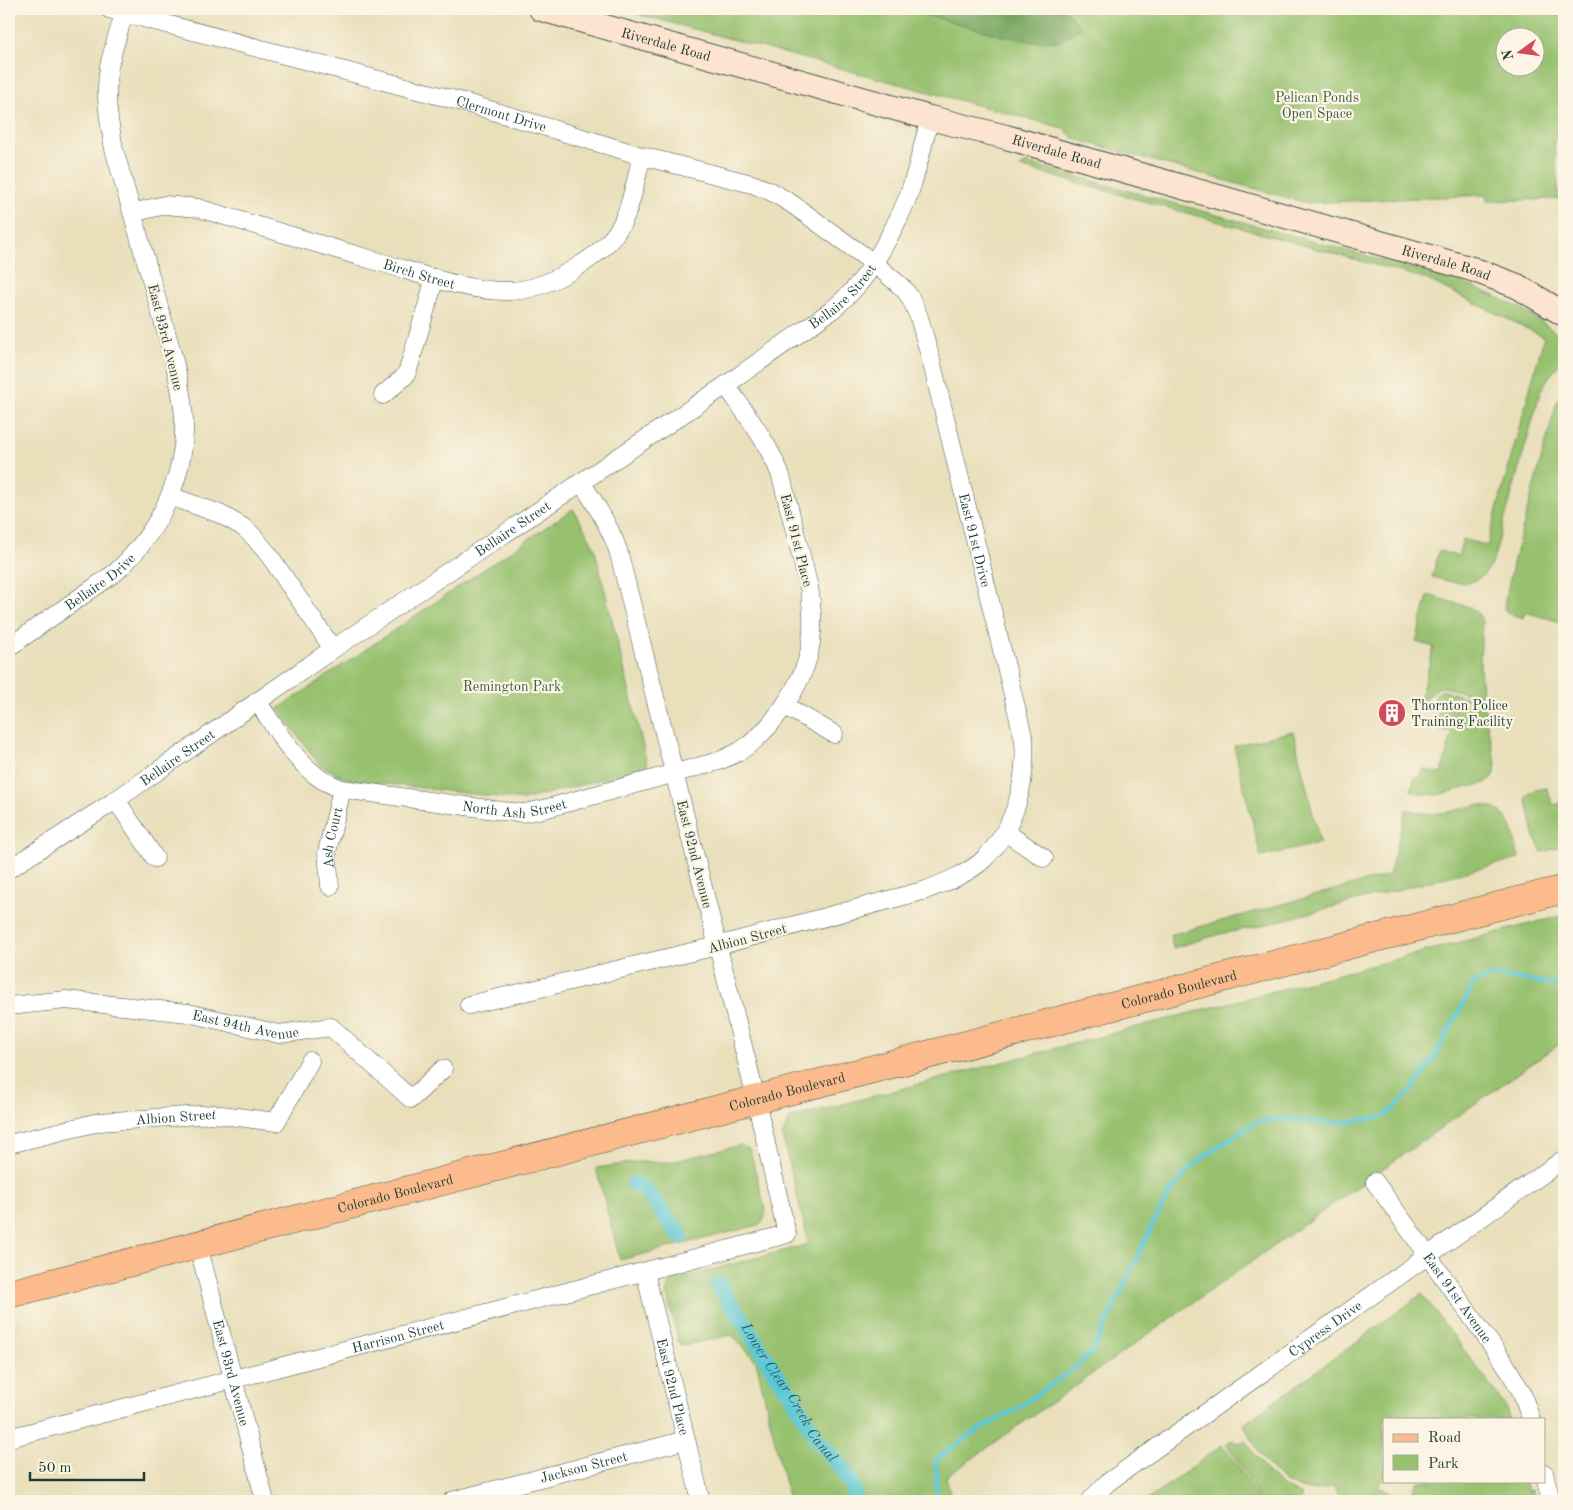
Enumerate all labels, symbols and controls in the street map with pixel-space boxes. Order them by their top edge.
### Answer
street label: Riverdale Road [620,26,712,64]
north arrow [1496,28,1546,78]
text: N [1500,48,1516,62]
park label: Pelican Ponds Open Space [1275,91,1359,121]
street label: Clermont Drive [454,94,548,135]
street label: Riverdale Road [1010,133,1103,172]
street label: Riverdale Road [1400,243,1492,283]
street label: Birch Street [381,257,456,292]
street label: Bellaire Street [807,262,879,332]
street label: East 93rd Avenue [145,283,185,392]
street label: East 91st Place [778,492,814,588]
street label: East 91st Drive [956,492,992,589]
street label: Bellaire Street [473,499,553,559]
street label: Bellaire Drive [63,551,138,613]
park label: Remington Park [463,680,561,694]
building icon: Thornton Police Training Facility [1377,698,1407,728]
place label: Thornton Police Training Facility [1411,699,1514,729]
street label: Bellaire Street [138,727,218,789]
street label: North Ash Street [461,797,568,821]
street label: East 92nd Avenue [674,799,714,910]
street label: Ash Court [321,806,346,869]
street label: Albion Street [706,922,788,956]
street label: Colorado Boulevard [1120,968,1239,1012]
street label: East 94th Avenue [191,1008,300,1042]
street label: Colorado Boulevard [728,1071,847,1114]
street label: Albion Street [135,1108,217,1127]
street label: Colorado Boulevard [336,1173,455,1216]
street label: East 91st Avenue [1420,1250,1494,1346]
street label: Cypress Drive [1286,1299,1365,1360]
street label: East 93rd Avenue [210,1318,251,1428]
street label: Harrison Street [350,1318,446,1356]
water label: Lower Clear Creek Canal [737,1320,840,1466]
street label: East 92nd Place [653,1337,691,1437]
legend [1383,1418,1546,1482]
text: Road [1428,1431,1462,1446]
scale bar [30,1450,144,1482]
street label: Jackson Street [539,1450,629,1486]
text: Park [1428,1457,1459,1472]
text: 50 m [38,1461,72,1476]

